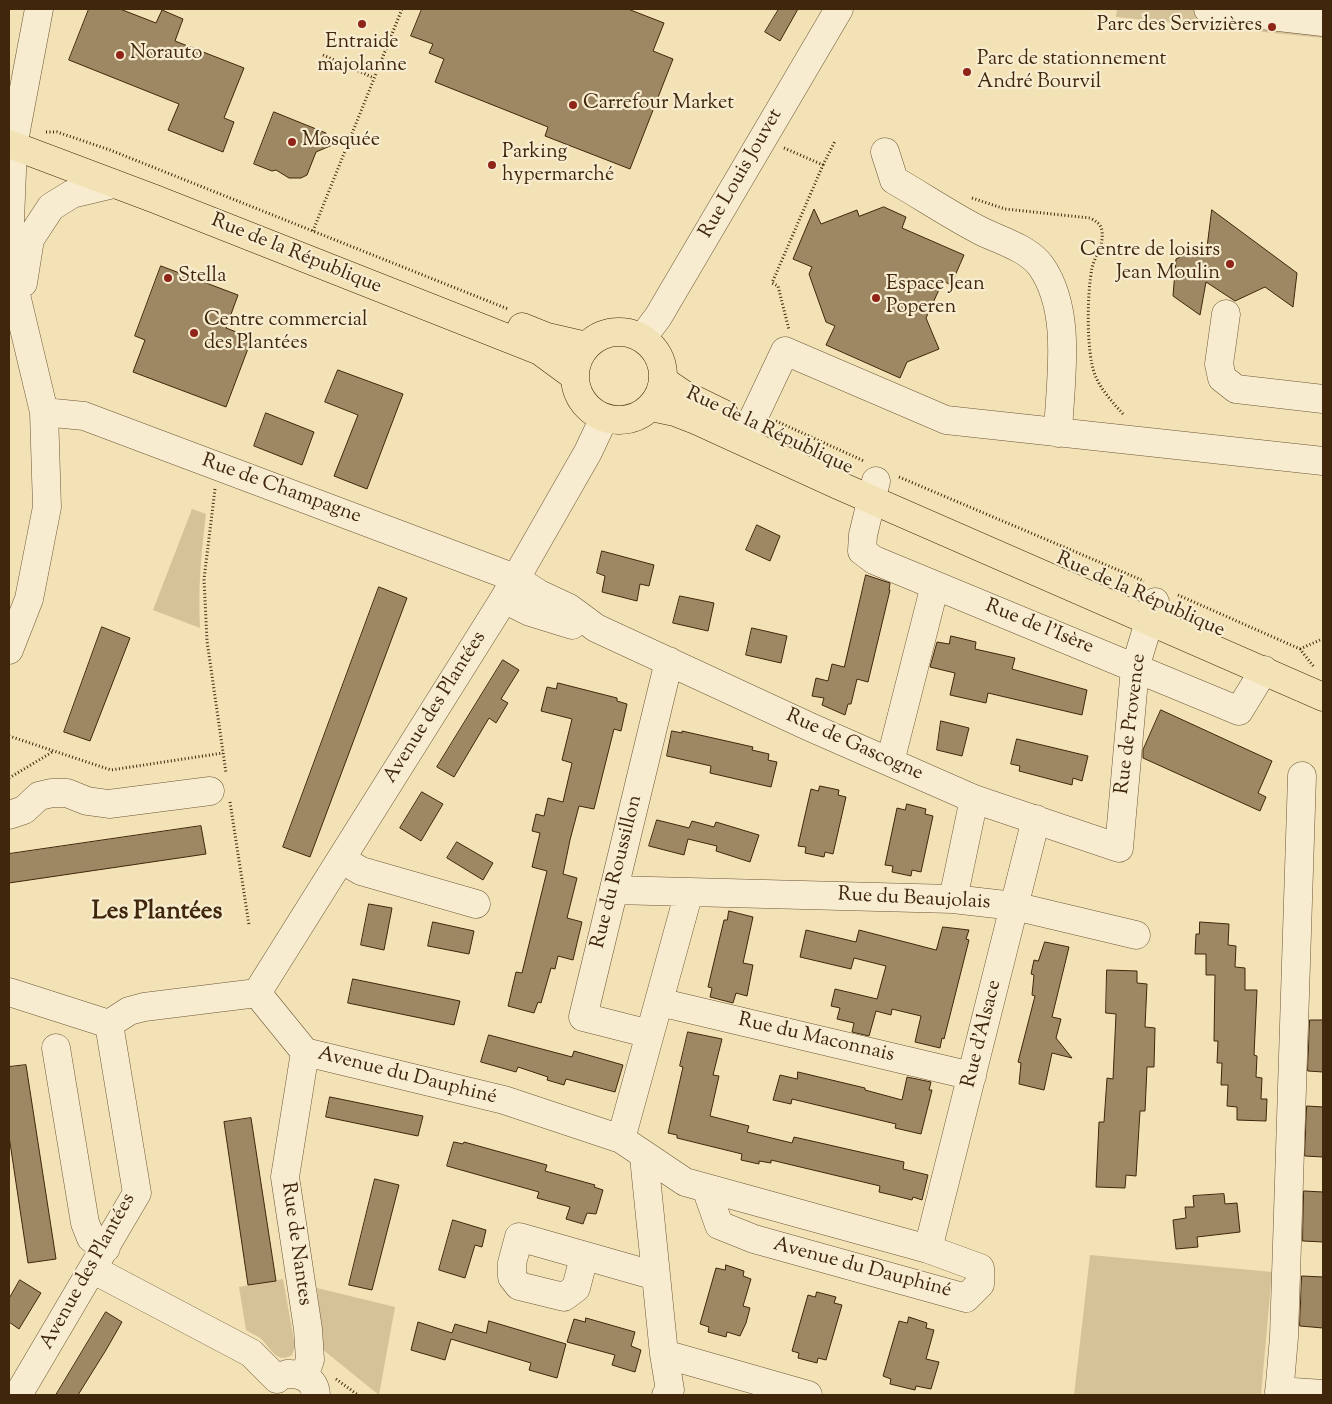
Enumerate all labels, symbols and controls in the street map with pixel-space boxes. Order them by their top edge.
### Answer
place label: Parc des Servizières [1097,15,1262,39]
marker: Entraide majolanne [356,18,368,30]
marker: Parc des Servizières [1266,21,1278,33]
place label: Entraide majolanne [317,32,407,79]
place label: Norauto [130,43,202,67]
marker: Norauto [114,49,126,61]
place label: Parc de stationnement André Bourvil [977,49,1166,96]
marker: Parc de stationnement André Bourvil [961,66,973,78]
place label: Carrefour Market [583,93,734,117]
marker: Carrefour Market [567,99,579,111]
street label: Rue Louis Jouvet [695,105,789,243]
place label: Mosquée [302,130,380,154]
marker: Mosquée [286,136,298,148]
place label: Parking hypermarché [502,142,614,189]
marker: Parking hypermarché [486,159,498,171]
street label: Rue de la République [207,210,385,300]
place label: Centre de loisirs Jean Moulin [1080,240,1220,287]
marker: Centre de loisirs Jean Moulin [1224,258,1236,270]
place label: Stella [178,266,226,290]
marker: Stella [162,272,174,284]
place label: Espace Jean Poperen [886,274,985,321]
marker: Espace Jean Poperen [870,292,882,304]
place label: Centre commercial des Plantées [204,310,368,357]
marker: Centre commercial des Plantées [188,327,200,339]
street label: Rue de la République [682,383,856,481]
street label: Rue de Champagne [198,450,364,530]
street label: Rue de la République [1052,548,1228,644]
street label: Rue de l'Isère [981,595,1097,661]
street label: Avenue des Plantées [380,628,492,788]
street label: Rue de Provence [1111,652,1153,796]
street label: Rue de Gascogne [782,705,926,787]
street label: Rue du Roussillon [587,793,649,951]
street label: Rue du Beaujolais [837,884,991,916]
district label: Les Plantées [92,899,222,929]
street label: Rue d'Alsace [958,978,1008,1090]
street label: Rue du Maconnais [736,1009,896,1069]
street label: Avenue du Dauphiné [315,1043,499,1111]
street label: Rue de Nantes [274,1181,316,1307]
street label: Avenue des Plantées [36,1190,142,1354]
street label: Avenue du Dauphiné [770,1234,954,1304]

